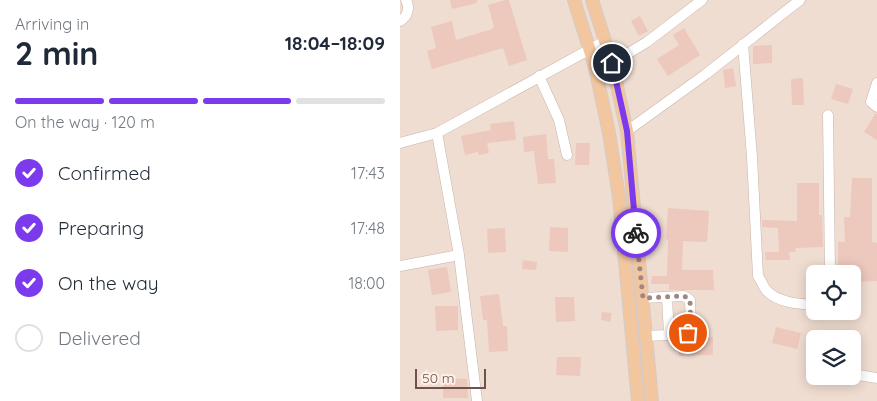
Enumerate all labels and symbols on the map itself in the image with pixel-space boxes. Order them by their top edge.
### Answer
pin [591,42,633,84]
courier [611,208,661,258]
pin [667,312,709,354]
scale bar [415,366,486,389]

